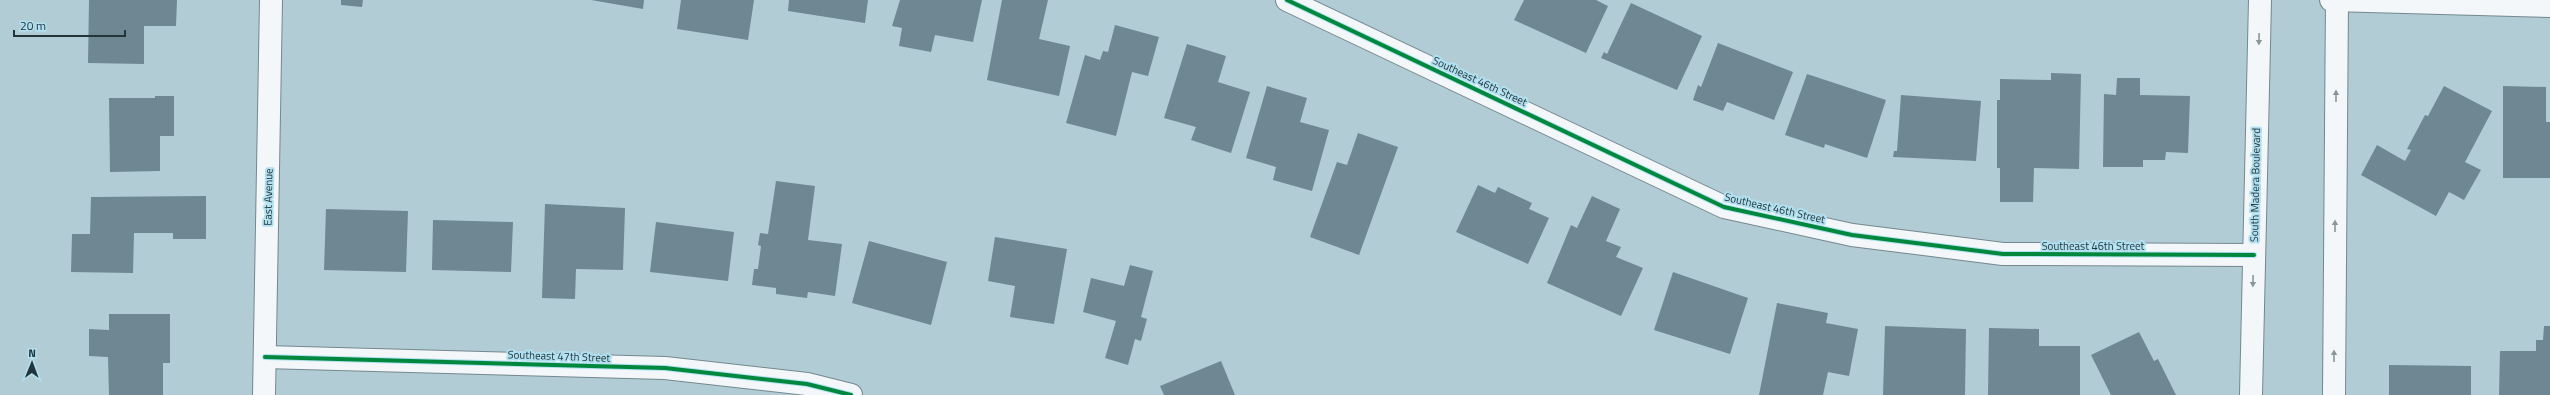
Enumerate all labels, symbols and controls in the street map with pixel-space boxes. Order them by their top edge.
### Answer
scale bar [14,12,125,38]
text: 20 m [20,16,46,35]
one-way arrow [2256,33,2262,46]
street label: Southeast 46th Street [1430,52,1530,110]
one-way arrow [2333,89,2339,102]
street label: South Madera Boulevard [2246,128,2264,242]
street label: East Avenue [260,168,277,226]
street label: Southeast 46th Street [1723,189,1827,227]
one-way arrow [2332,219,2338,232]
street label: Southeast 46th Street [2042,238,2144,254]
one-way arrow [2250,275,2256,288]
north arrow [12,343,52,383]
text: N [28,345,36,361]
street label: Southeast 47th Street [507,346,611,366]
one-way arrow [2331,349,2337,362]

